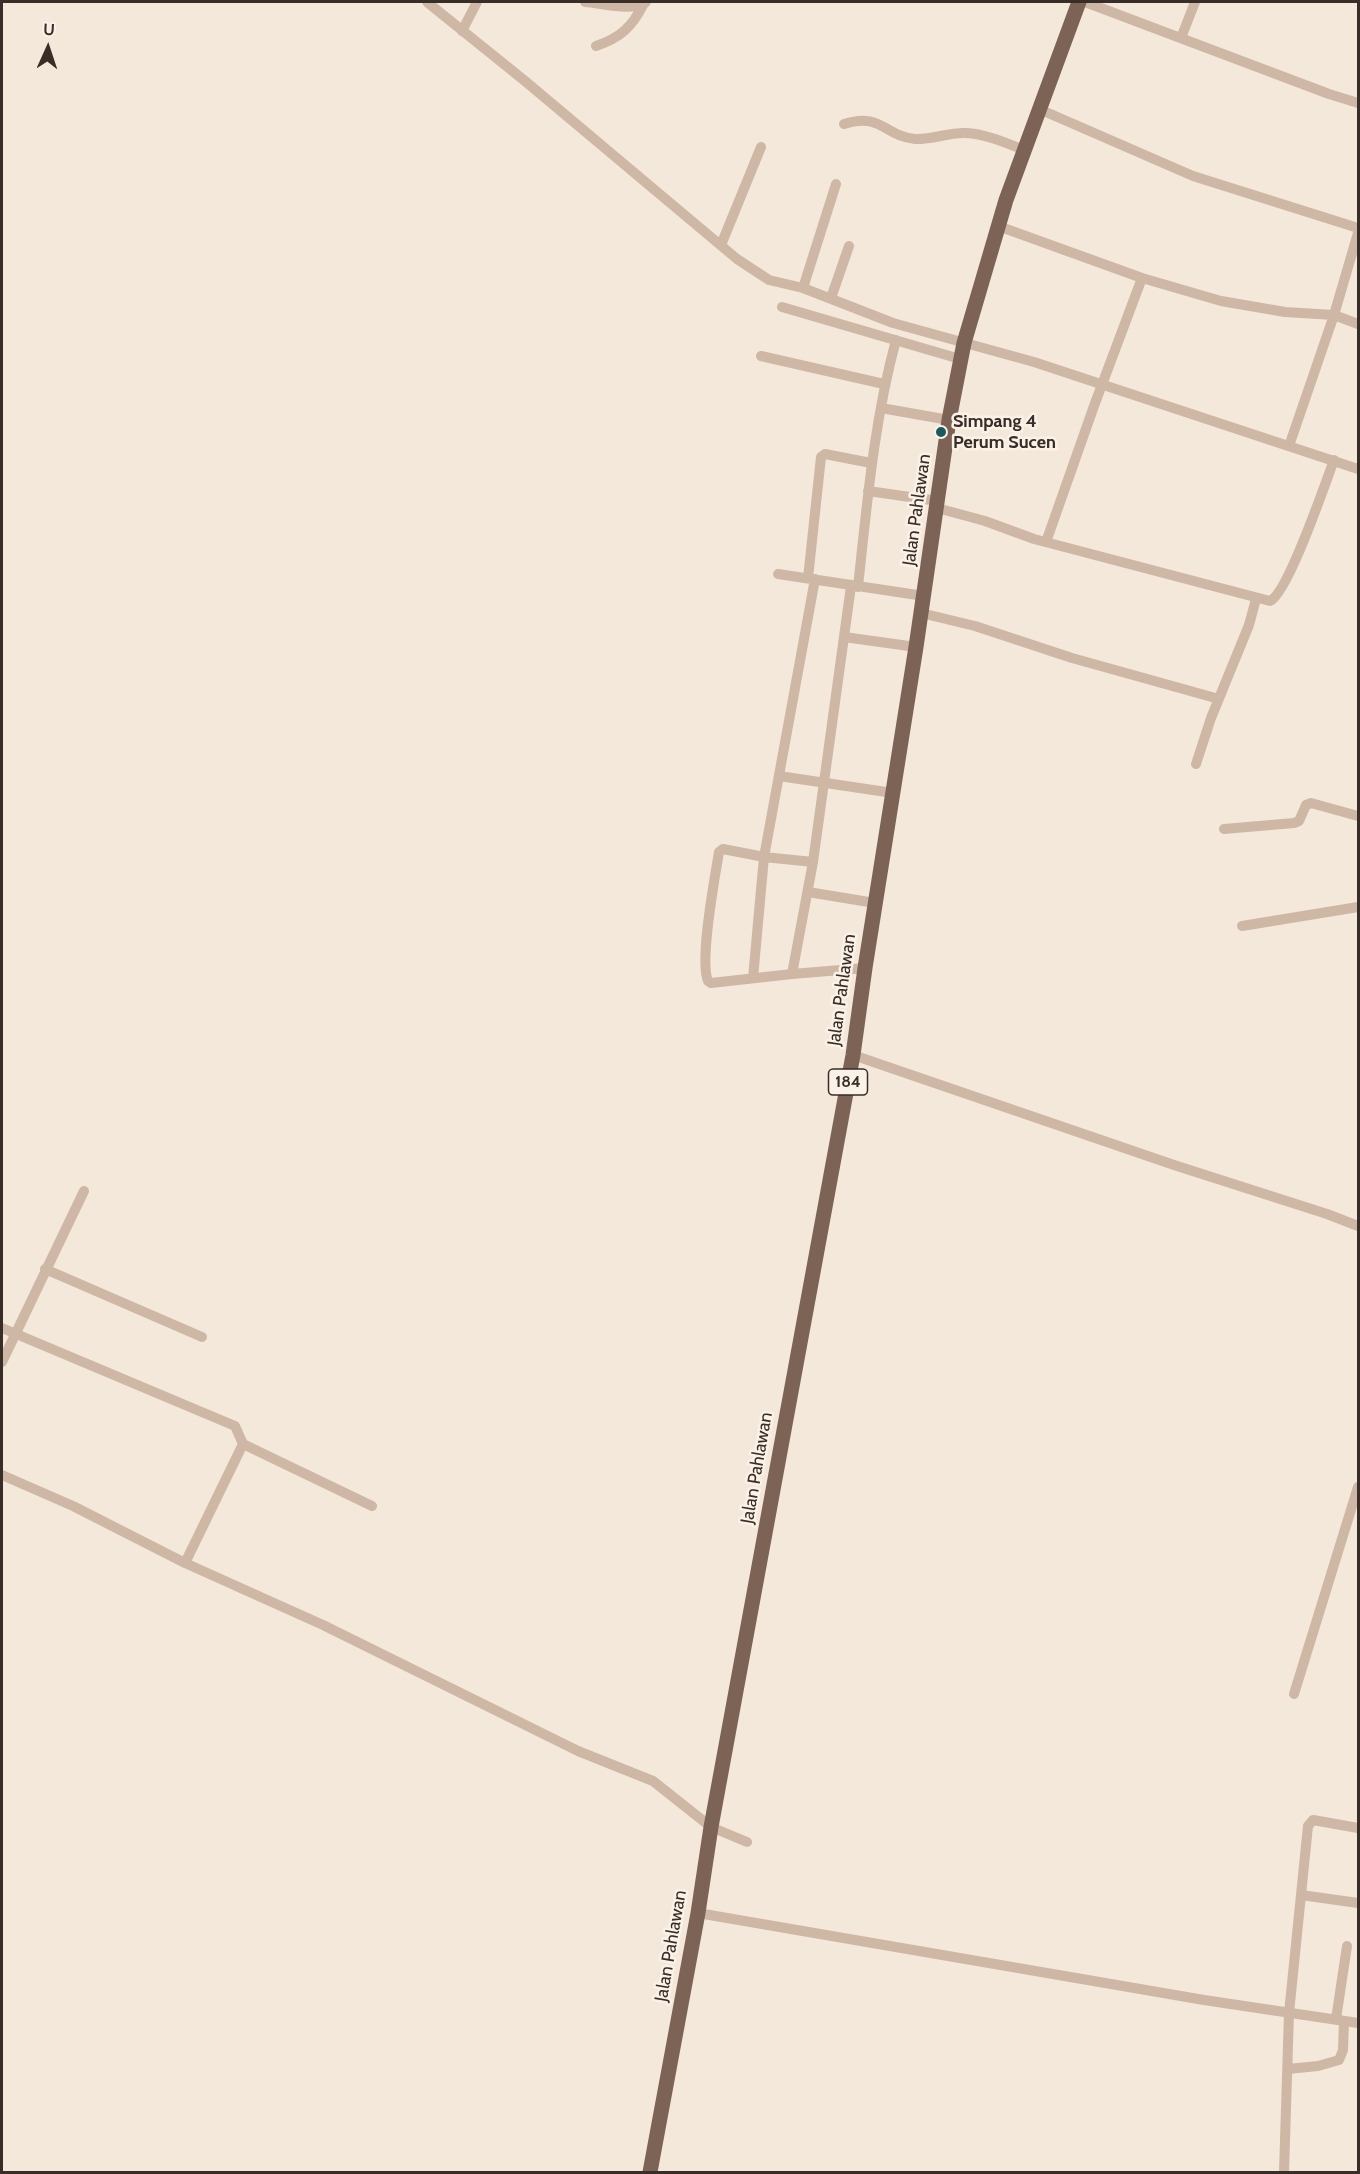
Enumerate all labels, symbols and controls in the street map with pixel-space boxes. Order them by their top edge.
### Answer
north arrow [18,18,78,78]
text: U [43,20,55,39]
place label: Simpang 4 Perum Sucen [953,411,1056,454]
marker: Simpang 4 Perum Sucen [934,425,948,439]
street label: Jalan Pahlawan [898,453,936,567]
street label: Jalan Pahlawan [823,933,861,1047]
road number: 184 [828,1069,868,1095]
street label: Jalan Pahlawan [737,1411,777,1525]
street label: Jalan Pahlawan [651,1889,691,2003]

